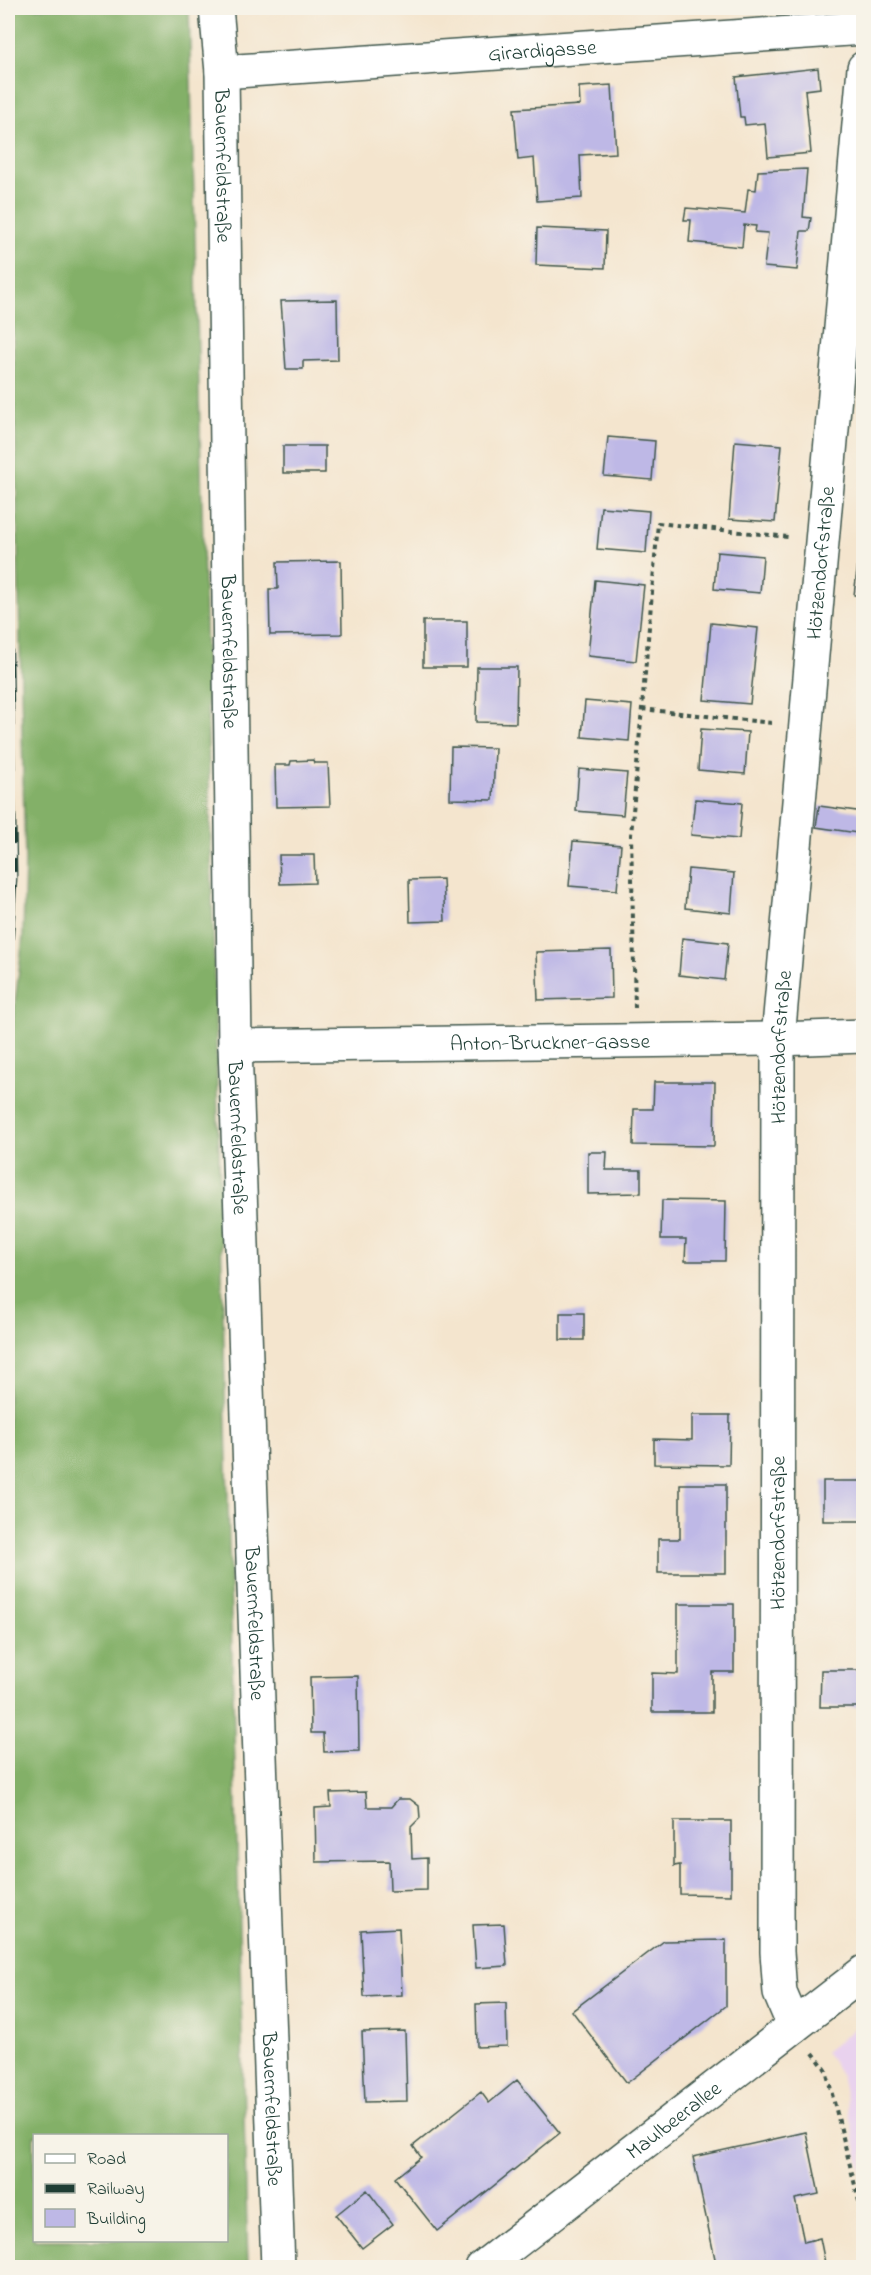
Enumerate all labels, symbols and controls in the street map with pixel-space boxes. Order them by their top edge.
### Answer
street label: Girardigasse [487,33,598,71]
street label: Bauernfeldstraße [205,87,237,244]
street label: Hötzendorfstraße [800,484,844,641]
street label: Bauernfeldstraße [212,573,244,730]
street label: Hötzendorfstraße [765,969,801,1124]
street label: Anton-Bruckner-Gasse [450,1028,651,1060]
street label: Bauernfeldstraße [218,1059,254,1216]
street label: Hötzendorfstraße [764,1455,795,1610]
street label: Bauernfeldstraße [236,1545,271,1702]
street label: Bauernfeldstraße [253,2030,288,2187]
street label: Maulbeerallee [621,2074,729,2168]
legend [33,2134,228,2242]
text: Road [87,2147,126,2173]
text: Railway [87,2177,144,2203]
text: Building [86,2207,146,2234]

